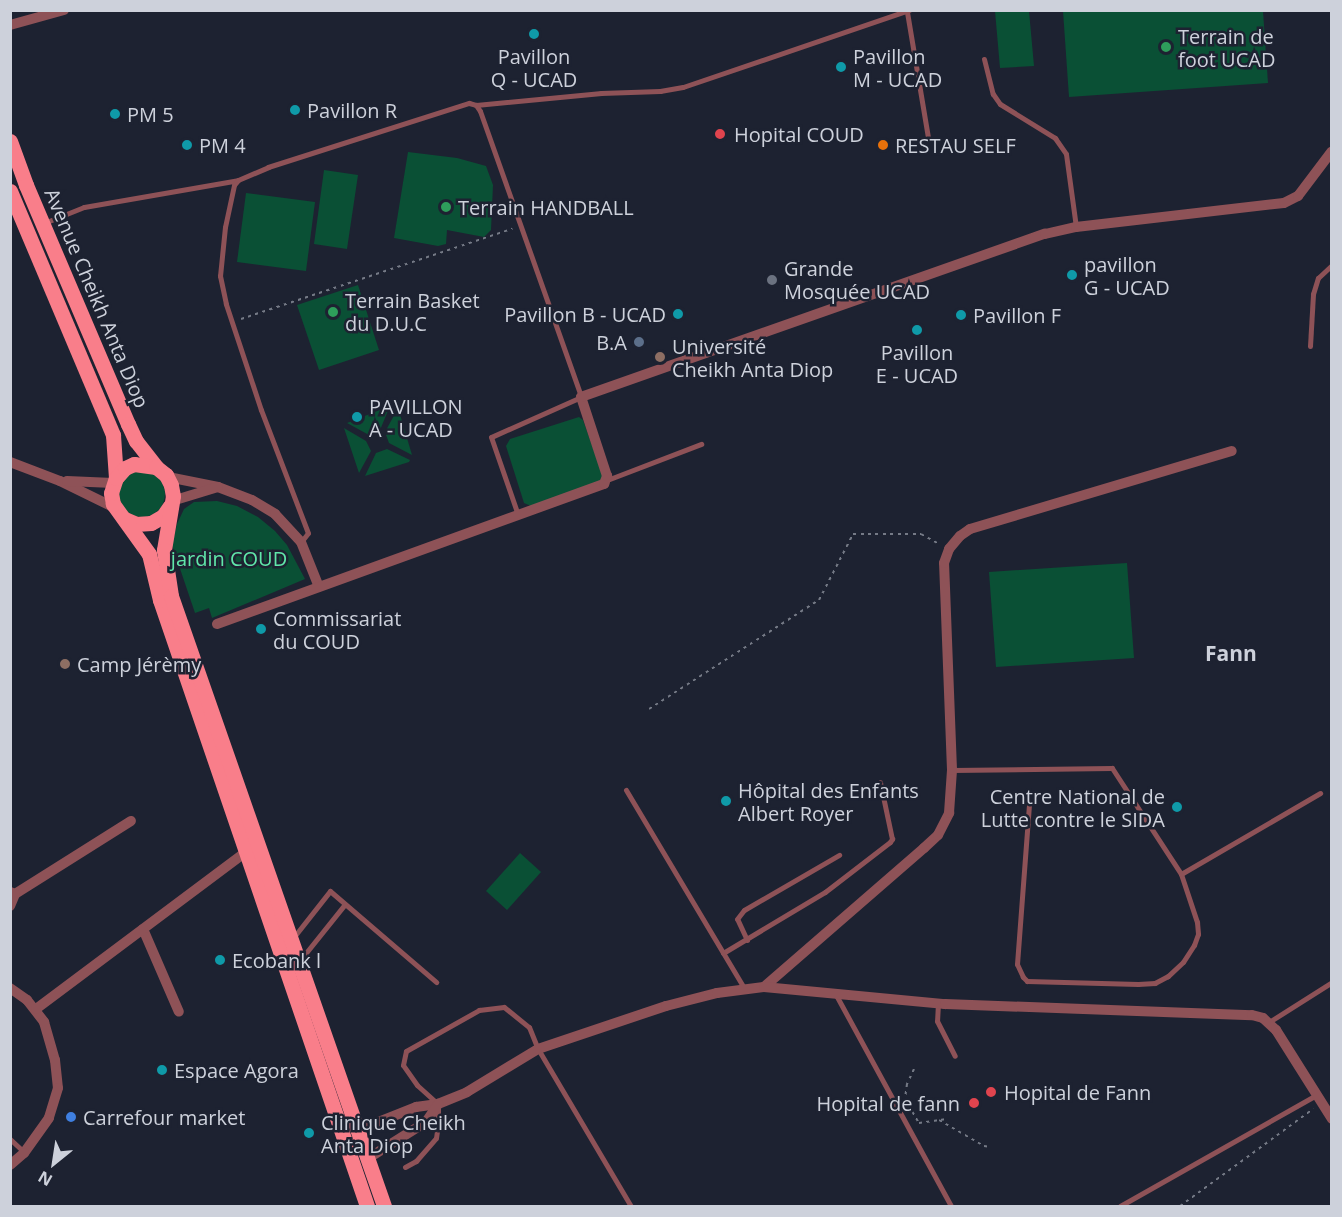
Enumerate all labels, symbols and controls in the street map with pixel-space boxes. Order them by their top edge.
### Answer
place label: Terrain de foot UCAD [1178,24,1275,71]
marker: Pavillon Q - UCAD [527,27,541,41]
marker: Terrain de foot UCAD [1159,40,1173,54]
place label: Pavillon Q - UCAD [491,44,577,91]
place label: Pavillon M - UCAD [853,44,942,91]
marker: Pavillon M - UCAD [834,60,848,74]
place label: Pavillon R [307,98,397,122]
place label: PM 5 [127,102,174,126]
marker: Pavillon R [288,103,302,117]
marker: PM 5 [108,107,122,121]
place label: Hopital COUD [734,122,864,146]
marker: Hopital COUD [711,125,729,143]
place label: PM 4 [199,133,246,157]
place label: RESTAU SELF [895,133,1016,157]
marker: PM 4 [180,138,194,152]
marker: RESTAU SELF [876,138,890,152]
street label: Avenue Cheikh Anta Diop [40,185,154,411]
place label: Terrain HANDBALL [458,195,634,219]
marker: Terrain HANDBALL [439,200,453,214]
place label: pavillon G - UCAD [1084,252,1170,299]
place label: Grande Mosquée UCAD [784,256,930,303]
marker: pavillon G - UCAD [1065,268,1079,282]
marker: Grande Mosquée UCAD [765,273,779,287]
place label: Terrain Basket du D.U.C [345,288,480,335]
place label: Pavillon B - UCAD [504,302,666,326]
place label: Pavillon F [973,303,1061,327]
marker: Terrain Basket du D.U.C [326,305,340,319]
marker: Pavillon B - UCAD [671,307,685,321]
marker: Pavillon F [954,308,968,322]
marker: Pavillon E - UCAD [910,323,924,337]
place label: B.A [596,330,627,354]
place label: Université Cheikh Anta Diop [672,334,833,381]
marker: B.A [632,335,646,349]
place label: Pavillon E - UCAD [876,340,958,387]
marker: Université Cheikh Anta Diop [653,350,667,364]
place label: PAVILLON A - UCAD [369,394,463,441]
marker: PAVILLON A - UCAD [350,410,364,424]
park label: jardin COUD [171,546,287,570]
place label: Commissariat du COUD [273,606,401,653]
marker: Commissariat du COUD [254,622,268,636]
district label: Fann [1205,640,1257,666]
place label: Camp Jérèmy [77,652,201,676]
marker: Camp Jérèmy [58,657,72,671]
place label: Hôpital des Enfants Albert Royer [738,778,919,825]
place label: Centre National de Lutte contre le SIDA [981,784,1165,831]
marker: Hôpital des Enfants Albert Royer [719,794,733,808]
marker: Centre National de Lutte contre le SIDA [1170,800,1184,814]
place label: Ecobank l [232,948,321,972]
marker: Ecobank l [213,953,227,967]
place label: Espace Agora [174,1058,299,1082]
marker: Espace Agora [155,1063,169,1077]
place label: Hopital de Fann [1004,1080,1151,1104]
marker: Hopital de Fann [982,1083,1000,1101]
place label: Hopital de fann [816,1091,960,1115]
marker: Hopital de fann [965,1094,983,1112]
place label: Carrefour market [83,1105,245,1129]
marker: Carrefour market [64,1110,78,1124]
place label: Clinique Cheikh Anta Diop [321,1110,466,1157]
marker: Clinique Cheikh Anta Diop [302,1126,316,1140]
north arrow [24,1133,84,1193]
text: N [34,1166,56,1191]

